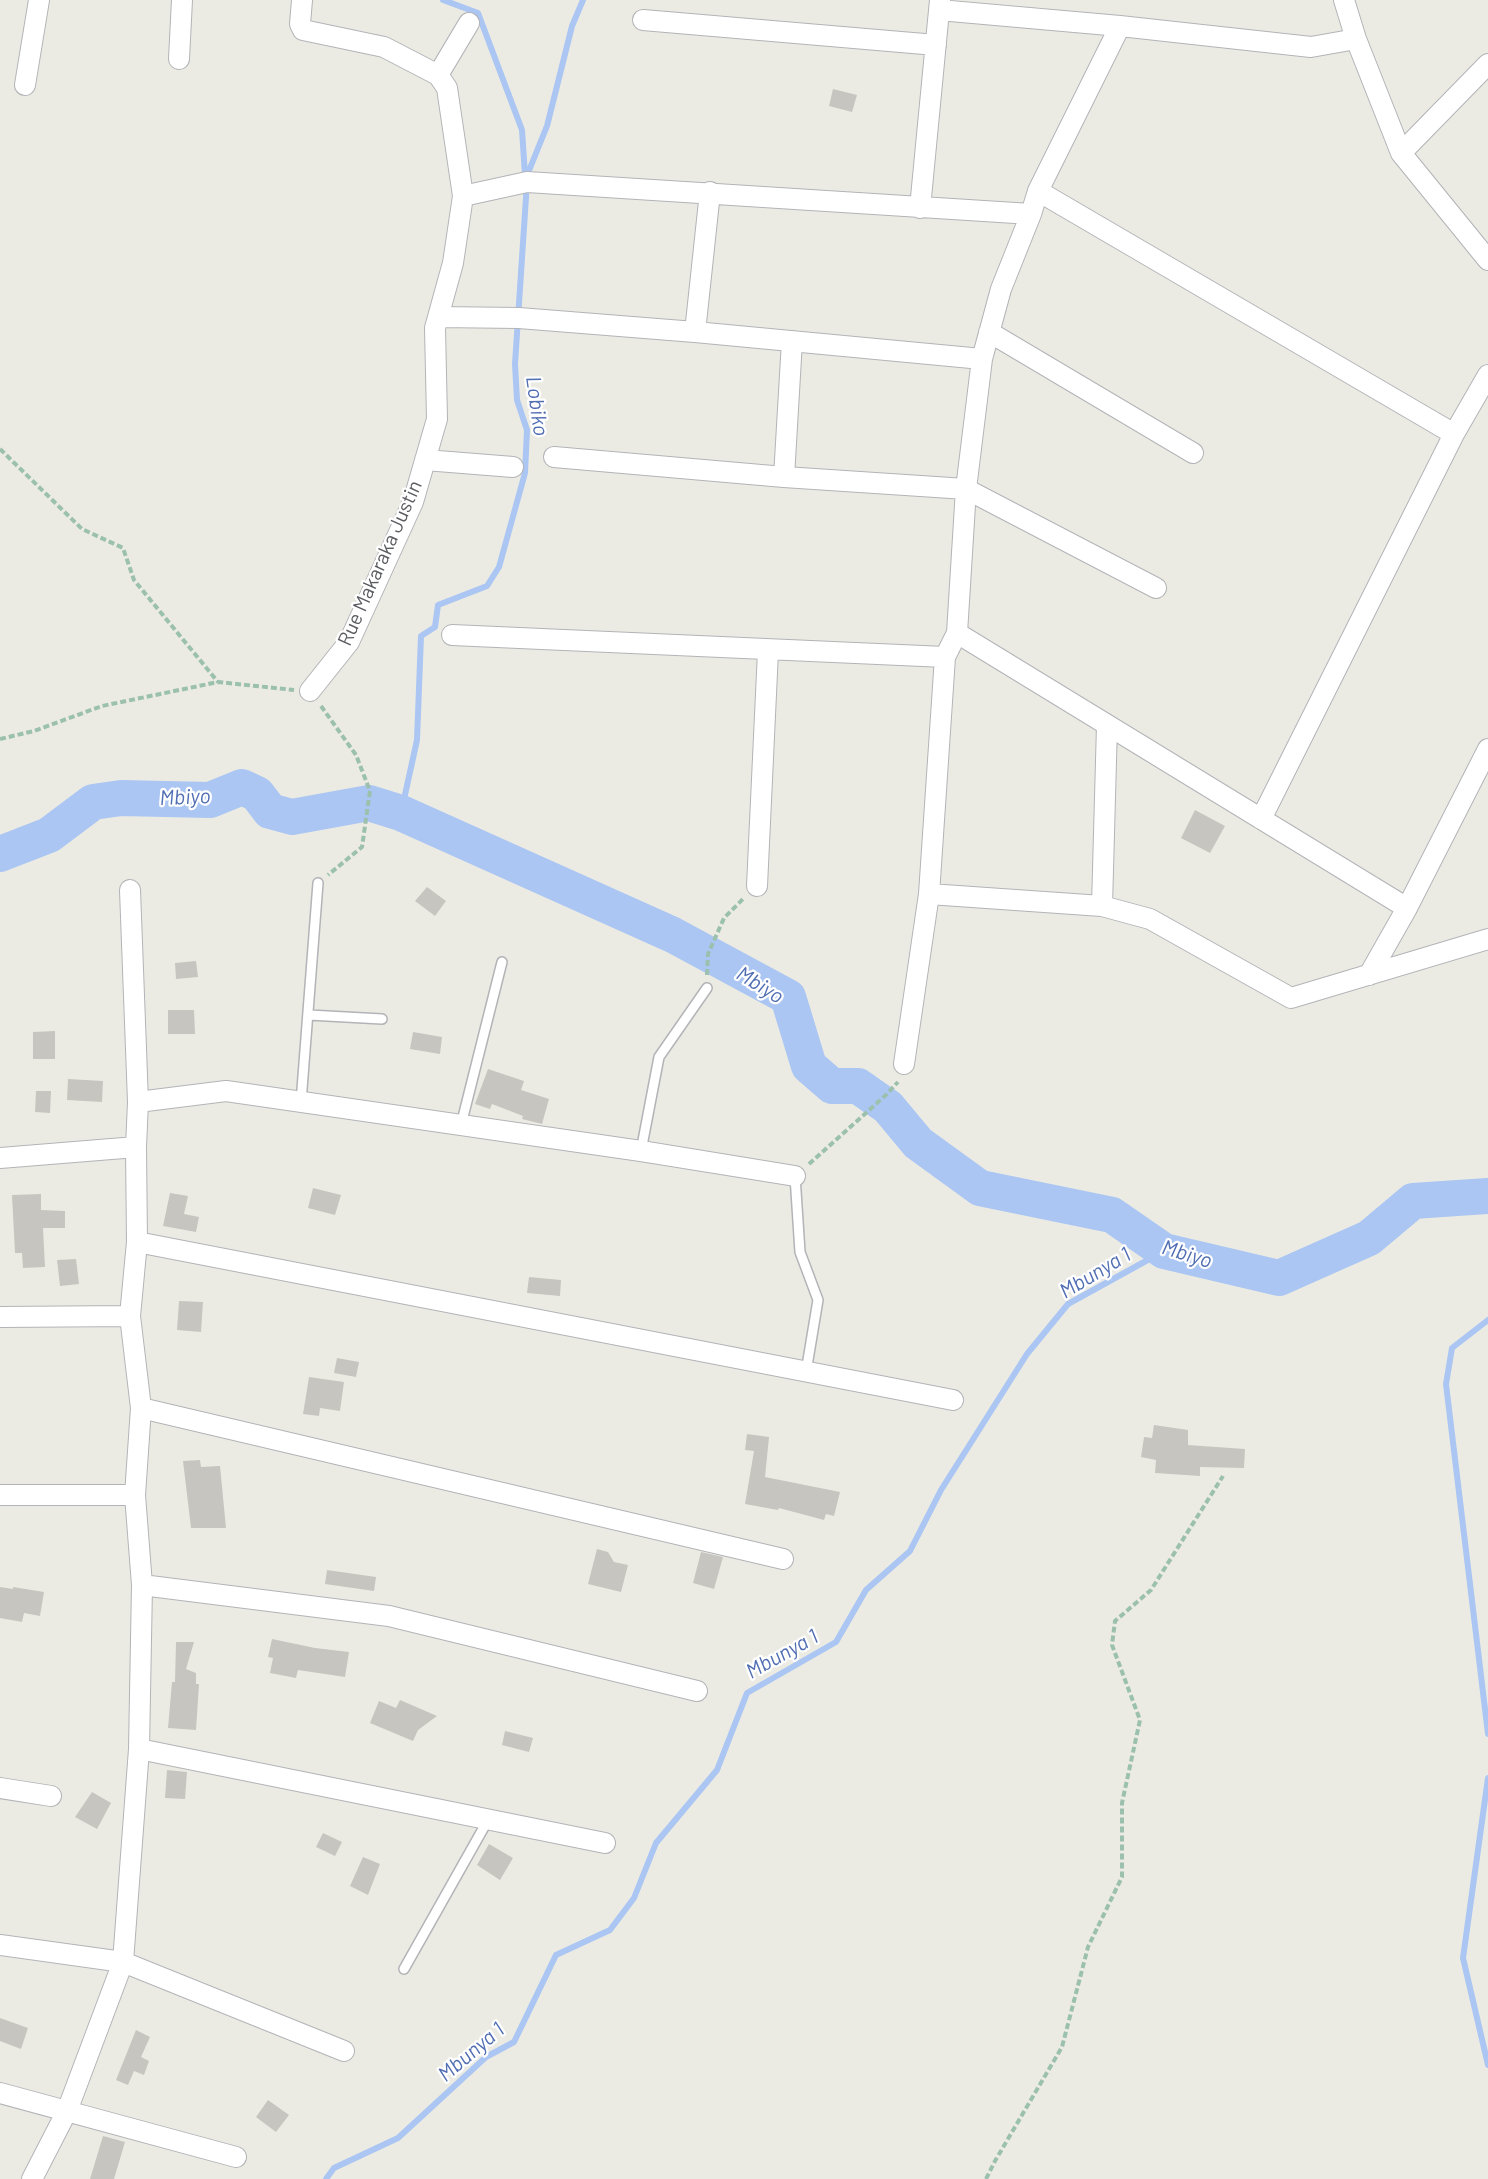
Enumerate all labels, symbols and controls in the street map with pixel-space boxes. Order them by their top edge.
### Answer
water label: Lobiko [520,375,554,437]
street label: Rue Makaraka Justin [333,476,427,650]
water label: Mbiyo [159,784,211,810]
water label: Mbiyo [732,961,788,1009]
water label: Mbiyo [1159,1234,1215,1274]
water label: Mbunya 1 [1055,1242,1135,1304]
water label: Mbunya 1 [741,1624,823,1684]
water label: Mbunya 1 [433,2017,509,2087]

